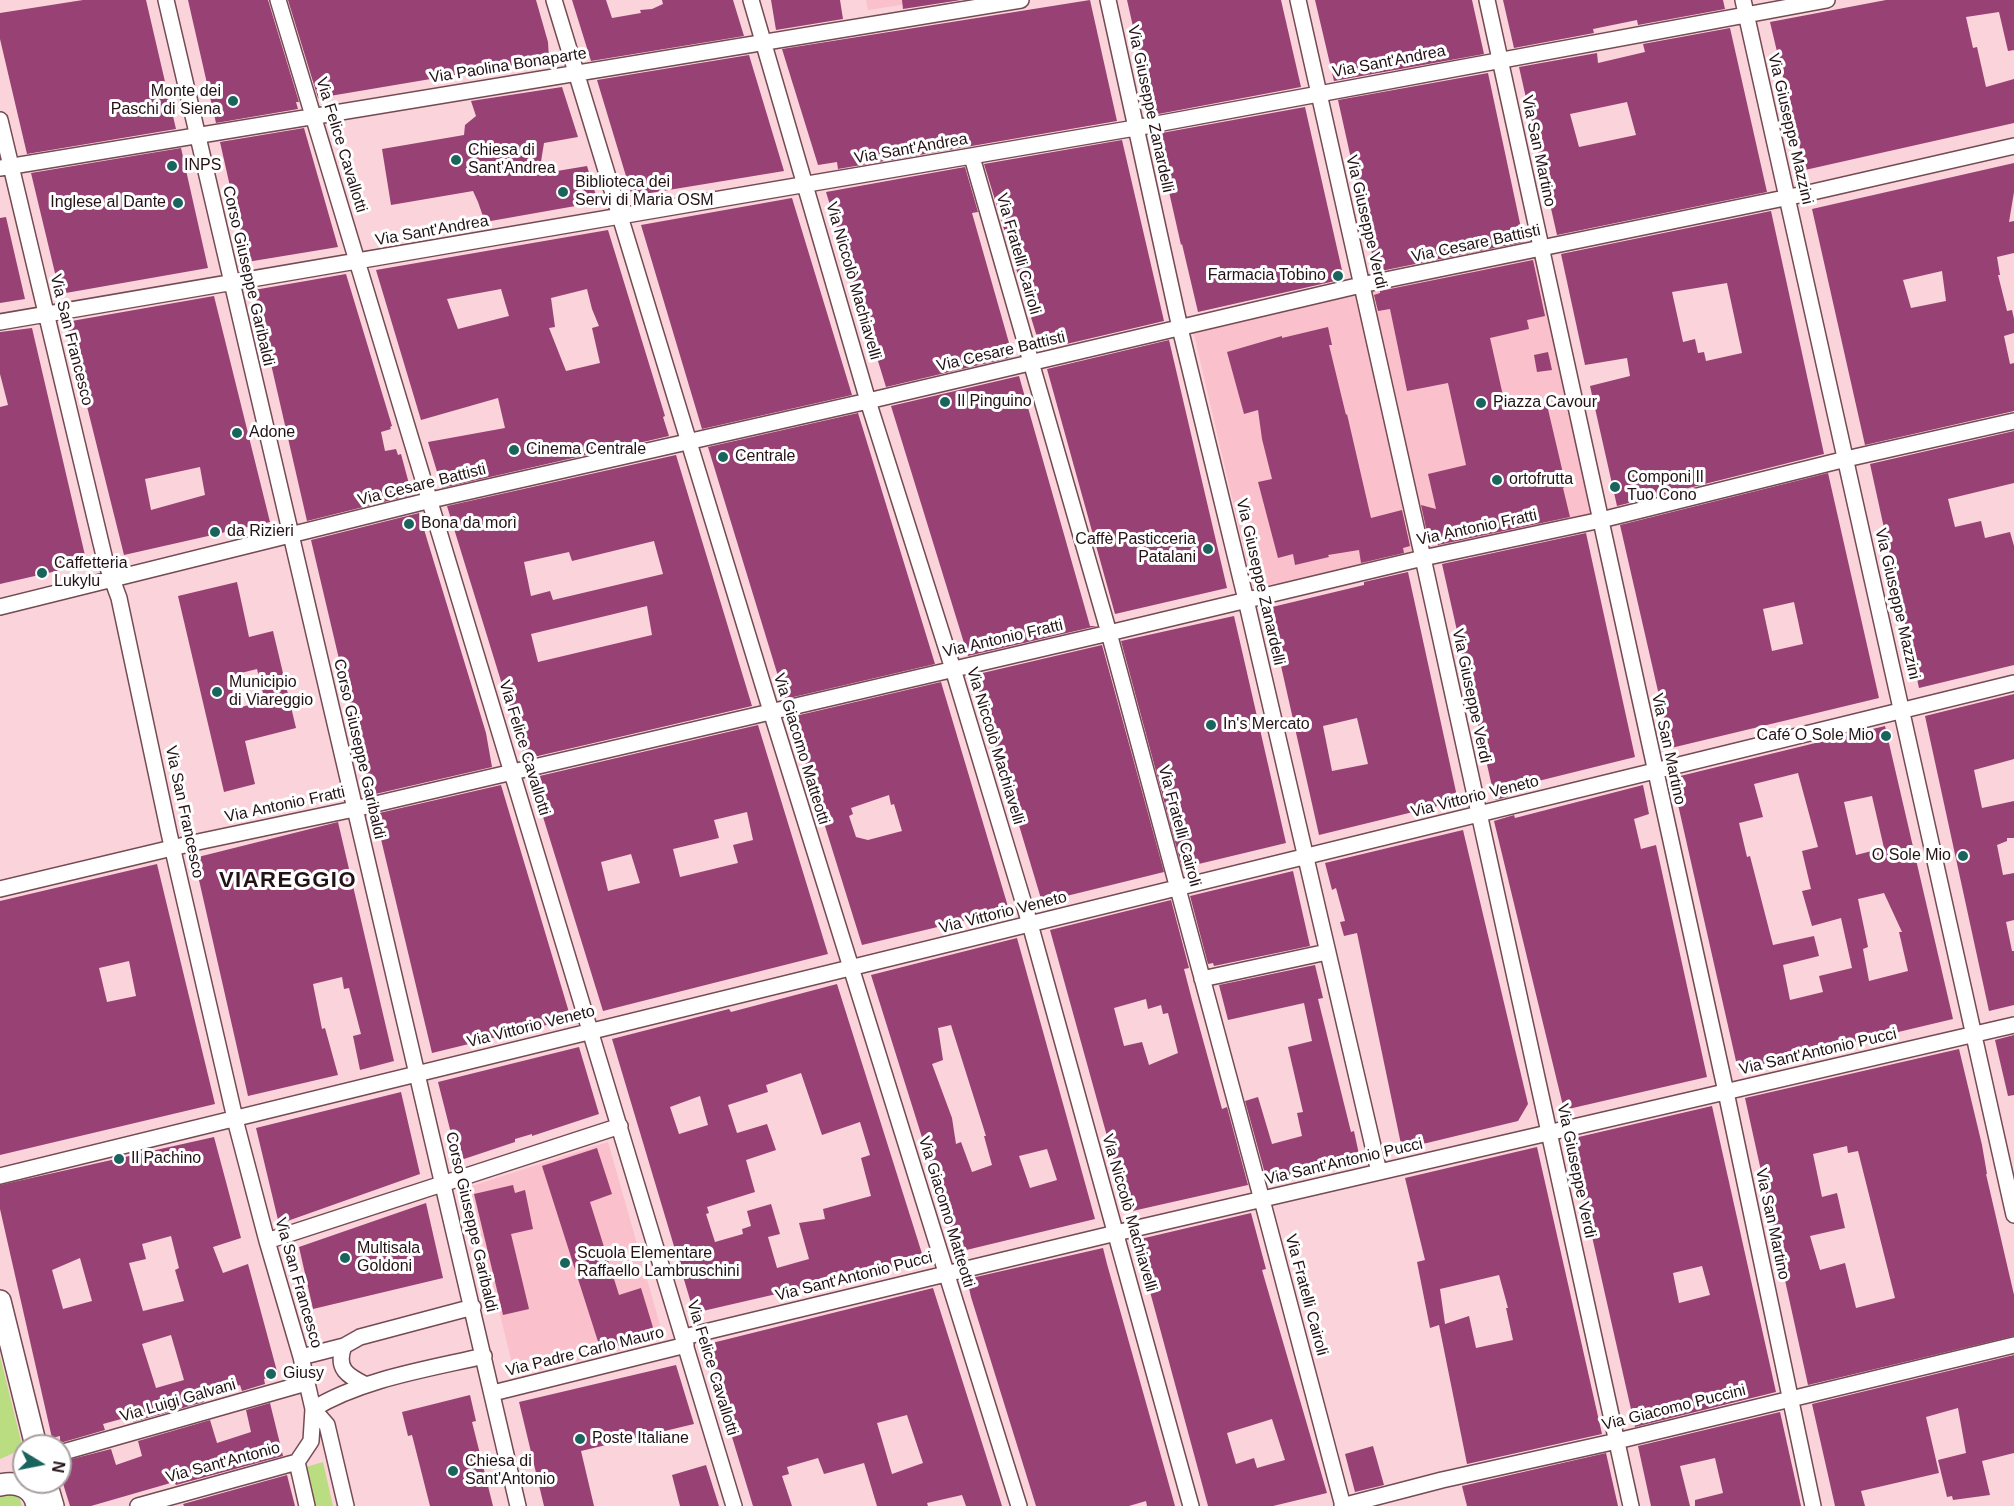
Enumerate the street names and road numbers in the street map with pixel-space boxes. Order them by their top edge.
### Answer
street label: Via Giuseppe Zanardelli [1123,24,1177,194]
street label: Via Sant'Andrea [1331,42,1447,82]
street label: Via Paolina Bonaparte [428,44,588,88]
street label: Via Giuseppe Mazzini [1763,52,1817,206]
street label: Via Felice Cavallotti [311,75,371,215]
street label: Via San Martino [1517,93,1559,209]
street label: Via Sant'Andrea [853,130,969,168]
street label: Via Giuseppe Verdi [1341,153,1391,291]
street label: Corso Giuseppe Garibaldi [218,184,278,368]
street label: Via Fratelli Cairoli [992,191,1044,317]
street label: Via Niccolò Machiavelli [821,200,885,362]
street label: Via Sant'Andrea [374,212,490,250]
street label: Via Cesare Battisti [1410,221,1542,267]
street label: Via San Francesco [45,272,97,408]
street label: Via Cesare Battisti [935,328,1067,376]
street label: Via Cesare Battisti [356,460,488,510]
street label: Via Giuseppe Zanardelli [1231,497,1289,667]
street label: Via Antonio Fratti [1415,506,1539,550]
street label: Via Giuseppe Mazzini [1870,527,1924,681]
street label: Via Antonio Fratti [941,616,1065,662]
street label: Via Giuseppe Verdi [1447,627,1495,765]
street label: Corso Giuseppe Garibaldi [329,657,389,841]
street label: Via Niccolò Machiavelli [962,665,1028,827]
street label: Via Giacomo Matteotti [769,671,833,827]
street label: Via Felice Cavallotti [494,678,554,818]
street label: Via San Martino [1647,691,1689,807]
street label: Via San Francesco [161,744,207,880]
street label: Via Fratelli Cairoli [1154,763,1204,889]
street label: Via Vittorio Veneto [1409,772,1541,822]
street label: Via Antonio Fratti [223,783,347,827]
street label: Via Vittorio Veneto [937,888,1069,938]
street label: Via Vittorio Veneto [465,1002,597,1052]
street label: Via Sant'Antonio Pucci [1737,1025,1899,1079]
street label: Via Giuseppe Verdi [1552,1102,1600,1240]
street label: Corso Giuseppe Garibaldi [441,1130,501,1314]
street label: Via Niccolò Machiavelli [1097,1132,1161,1294]
street label: Via Giacomo Matteotti [914,1134,978,1290]
street label: Via Sant'Antonio Pucci [1263,1135,1425,1189]
street label: Via San Martino [1751,1166,1793,1282]
street label: Via San Francesco [270,1216,326,1350]
street label: Via Fratelli Cairoli [1281,1232,1331,1358]
street label: Via Sant'Antonio Pucci [774,1248,934,1306]
street label: Via Felice Cavallotti [682,1298,742,1438]
street label: Via Padre Carlo Mauro [504,1323,666,1381]
street label: Via Luigi Galvani [118,1375,238,1427]
street label: Via Giacomo Puccini [1600,1381,1748,1435]
street label: Via Sant'Antonio [164,1439,282,1487]

